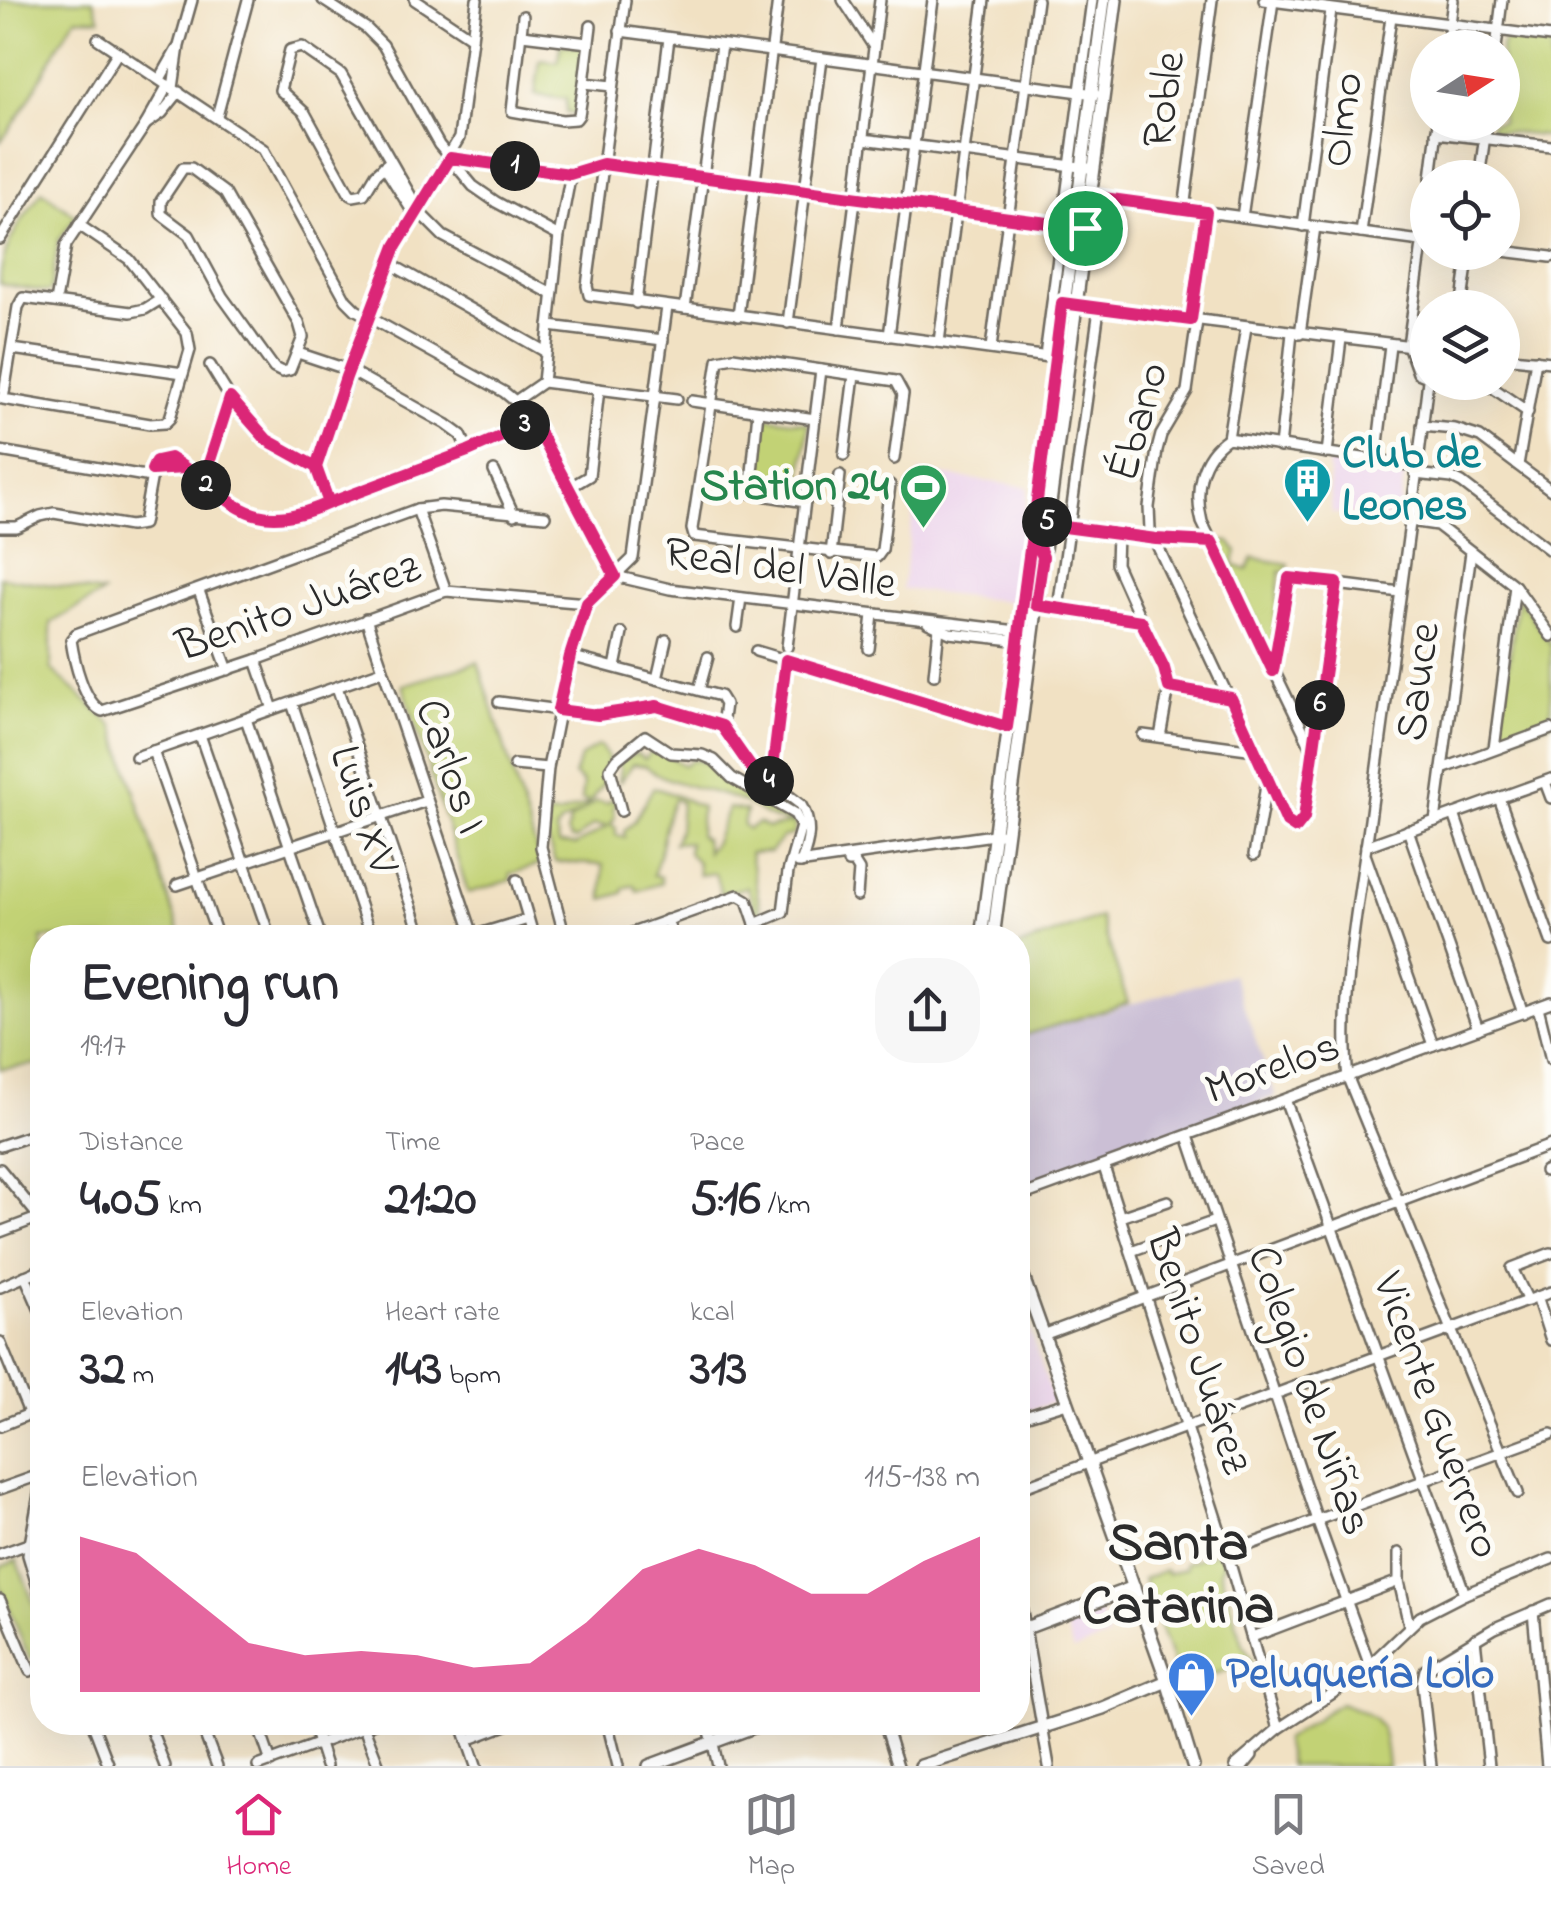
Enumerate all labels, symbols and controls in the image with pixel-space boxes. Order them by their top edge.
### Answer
north arrow [1410,30,1520,140]
map controls [1410,30,1520,400]
street label: Roble [1127,47,1206,153]
street label: Olmo [1305,68,1383,172]
pin: 1 [490,141,540,191]
text: 1 [511,145,519,186]
button: locate [1410,160,1520,270]
pin [1043,186,1128,271]
icon: arrive [1058,201,1113,256]
button: layers [1410,290,1520,400]
street label: Ébano [1092,355,1188,489]
pin: 3 [500,400,550,450]
text: 3 [519,404,531,445]
place label: Club de Leones [1342,423,1482,541]
place label: Station 24 [700,455,889,521]
building icon: Club de Leones [1281,456,1333,524]
pin: 2 [181,460,231,510]
sports icon: Station 24 [898,462,950,530]
text: 2 [199,464,213,505]
pin: 5 [1022,497,1072,547]
text: 5 [1039,501,1055,542]
street label: Real del Valle [660,521,901,619]
street label: Benito Juárez [167,536,430,682]
street label: Sauce [1380,618,1460,745]
pin: 6 [1295,680,1345,730]
text: 6 [1314,684,1326,725]
street label: Carlos I [395,691,503,843]
street label: Luis XV [309,737,415,884]
pin: 4 [744,756,794,806]
text: 4 [763,760,775,801]
text: Evening run [80,946,339,1026]
button: share [875,958,980,1063]
street label: Morelos [1197,1015,1349,1125]
text: 19:17 [80,1024,126,1071]
text: Distance [80,1123,183,1164]
text: Time [385,1123,440,1164]
text: Pace [690,1123,745,1164]
text: 4.05 [80,1164,161,1237]
text: 21:20 [385,1164,476,1237]
text: 5:16 [690,1164,761,1237]
text: km [161,1186,202,1227]
text: /km [761,1186,810,1227]
street label: Benito Juárez [1126,1220,1268,1483]
street label: Colegio de Niñas [1227,1237,1388,1545]
street label: Vicente Guerrero [1352,1263,1517,1568]
text: Elevation [80,1293,183,1334]
text: Heart rate [385,1293,500,1334]
text: kcal [690,1293,735,1334]
text: 32 [80,1334,126,1407]
text: 143 [385,1334,442,1407]
text: 313 [690,1334,747,1407]
text: m [126,1356,154,1397]
text: bpm [442,1356,501,1397]
text: Elevation [80,1455,198,1502]
text: 115–138 m [864,1455,980,1502]
district label: Santa Catarina [1082,1506,1274,1649]
place label: Peluquería Lolo [1226,1643,1494,1709]
shop icon: Peluquería Lolo [1165,1650,1217,1718]
tab: Home [226,1787,291,1888]
tab: Map [744,1787,799,1888]
tab: Saved [1252,1787,1325,1888]

